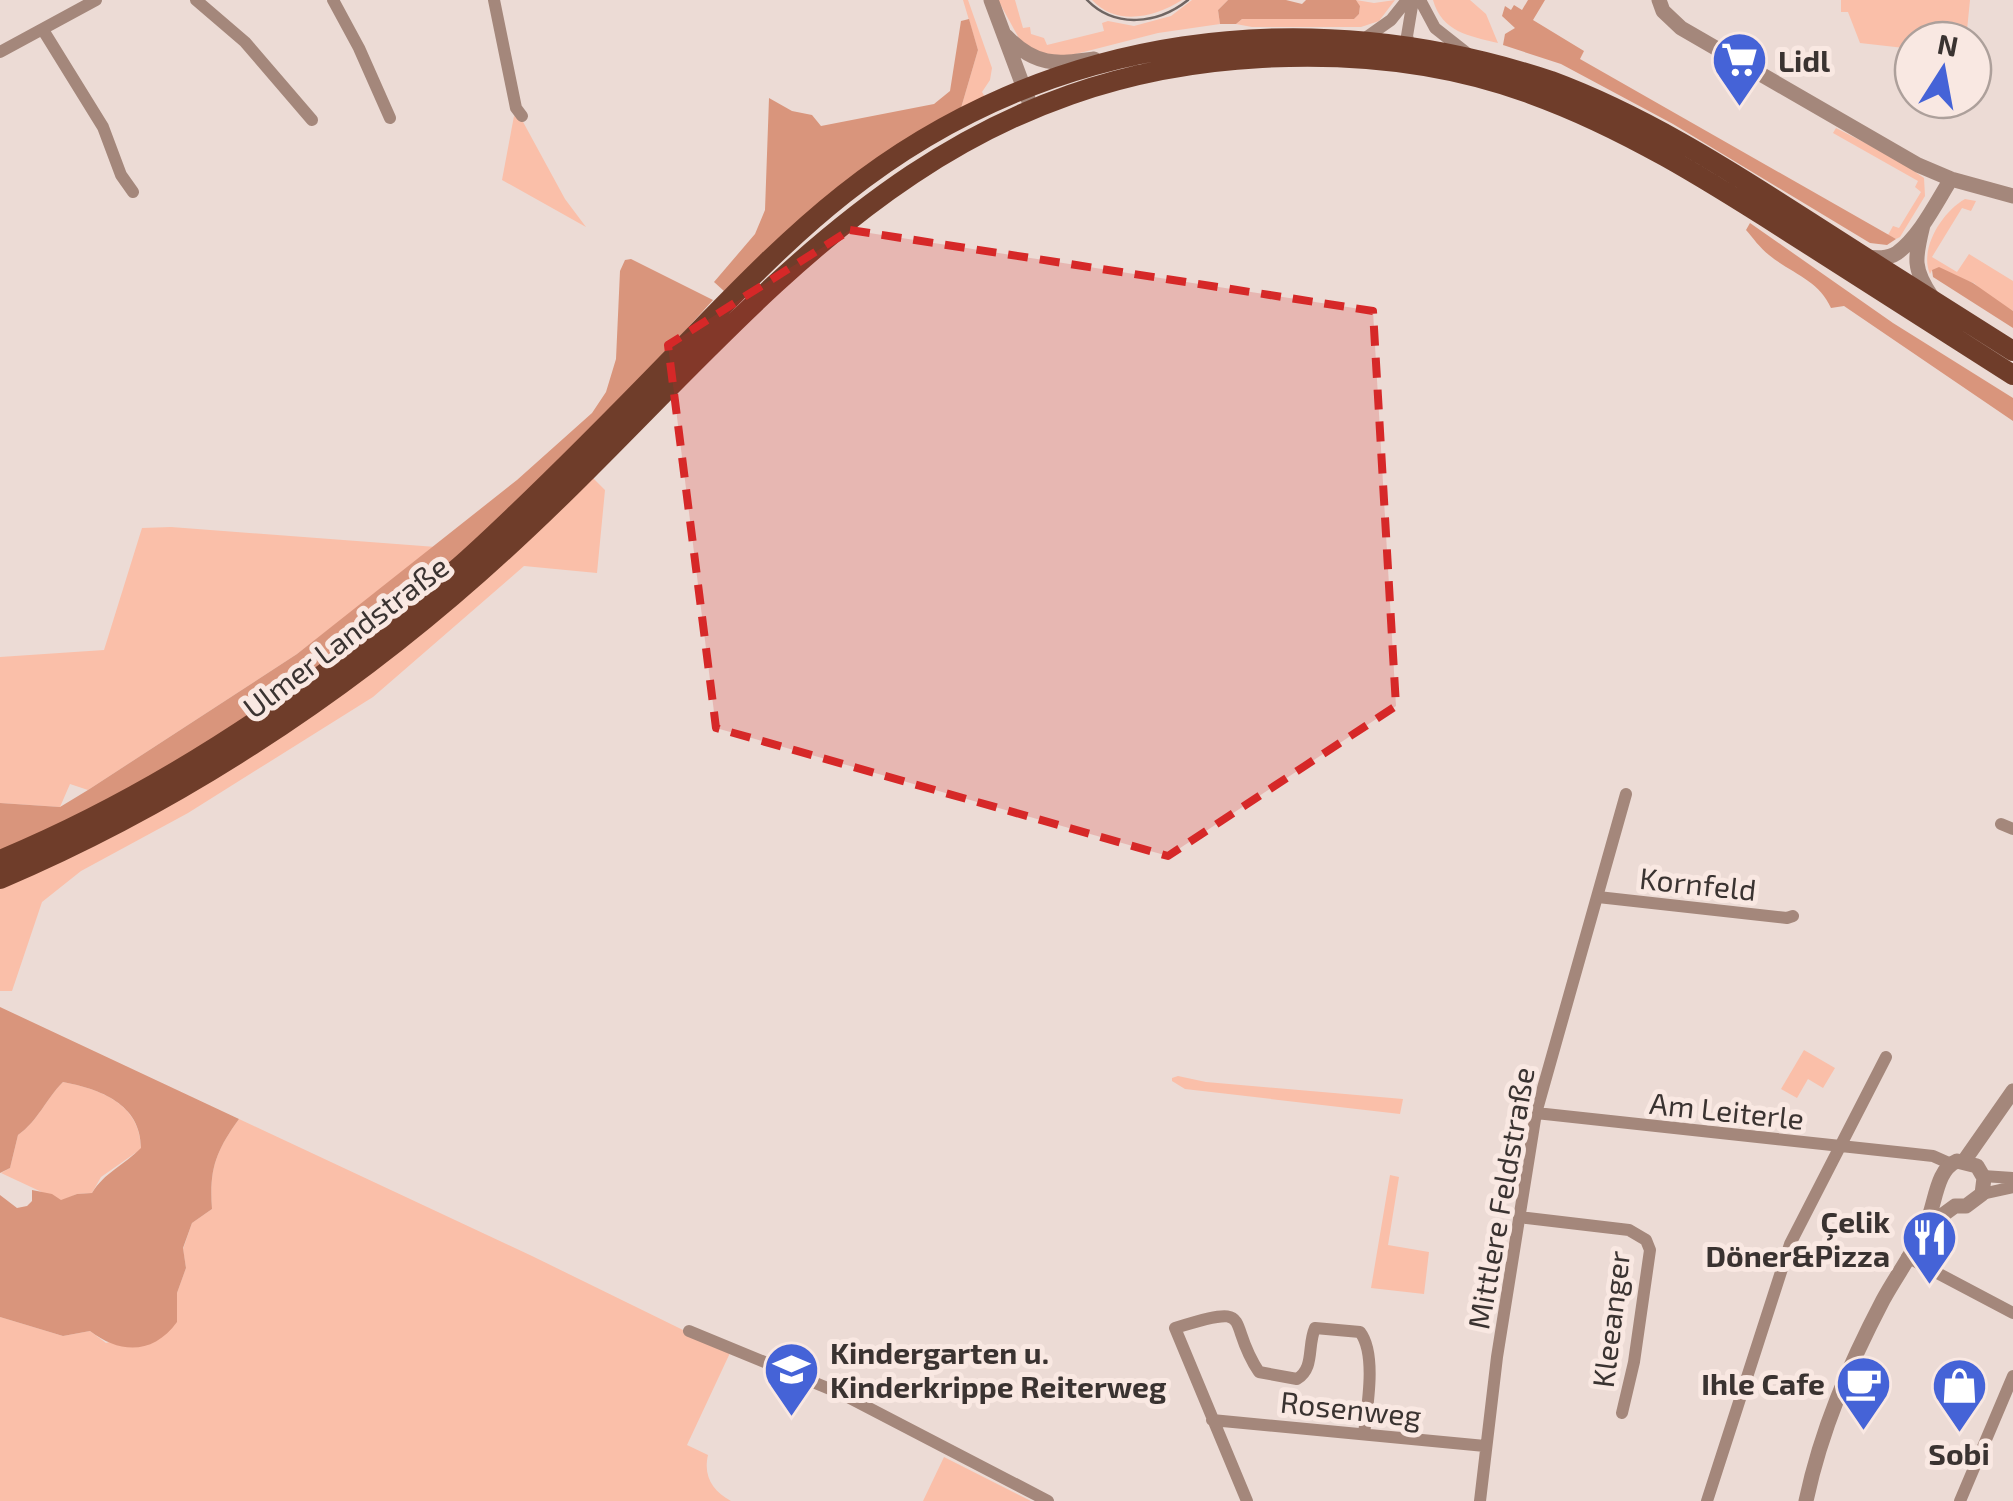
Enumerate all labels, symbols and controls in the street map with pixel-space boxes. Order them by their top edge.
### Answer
north arrow [1893,20,1993,120]
text: N [1935,26,1961,63]
supermarket icon: Lidl [1709,30,1769,109]
place label: Lidl [1778,42,1830,78]
street label: Ulmer Landstraße [235,547,455,725]
street label: Kornfeld [1638,859,1758,907]
street label: Mittlere Feldstraße [1459,1064,1541,1332]
street label: Am Leiterle [1648,1084,1806,1136]
place label: Çelik Döner&Pizza [1706,1203,1890,1273]
restaurant icon: Çelik Döner&Pizza [1899,1208,1959,1287]
street label: Kleeanger [1584,1249,1636,1389]
place label: Kindergarten u. Kinderkrippe Reiterweg [830,1334,1167,1404]
school or university icon: Kindergarten u. Kinderkrippe Reiterweg [761,1339,821,1418]
cafe icon: Ihle Cafe [1834,1353,1894,1432]
shop icon: Sobi [1929,1355,1989,1434]
place label: Ihle Cafe [1701,1365,1825,1401]
street label: Rosenweg [1279,1383,1424,1433]
place label: Sobi [1928,1435,1990,1471]

